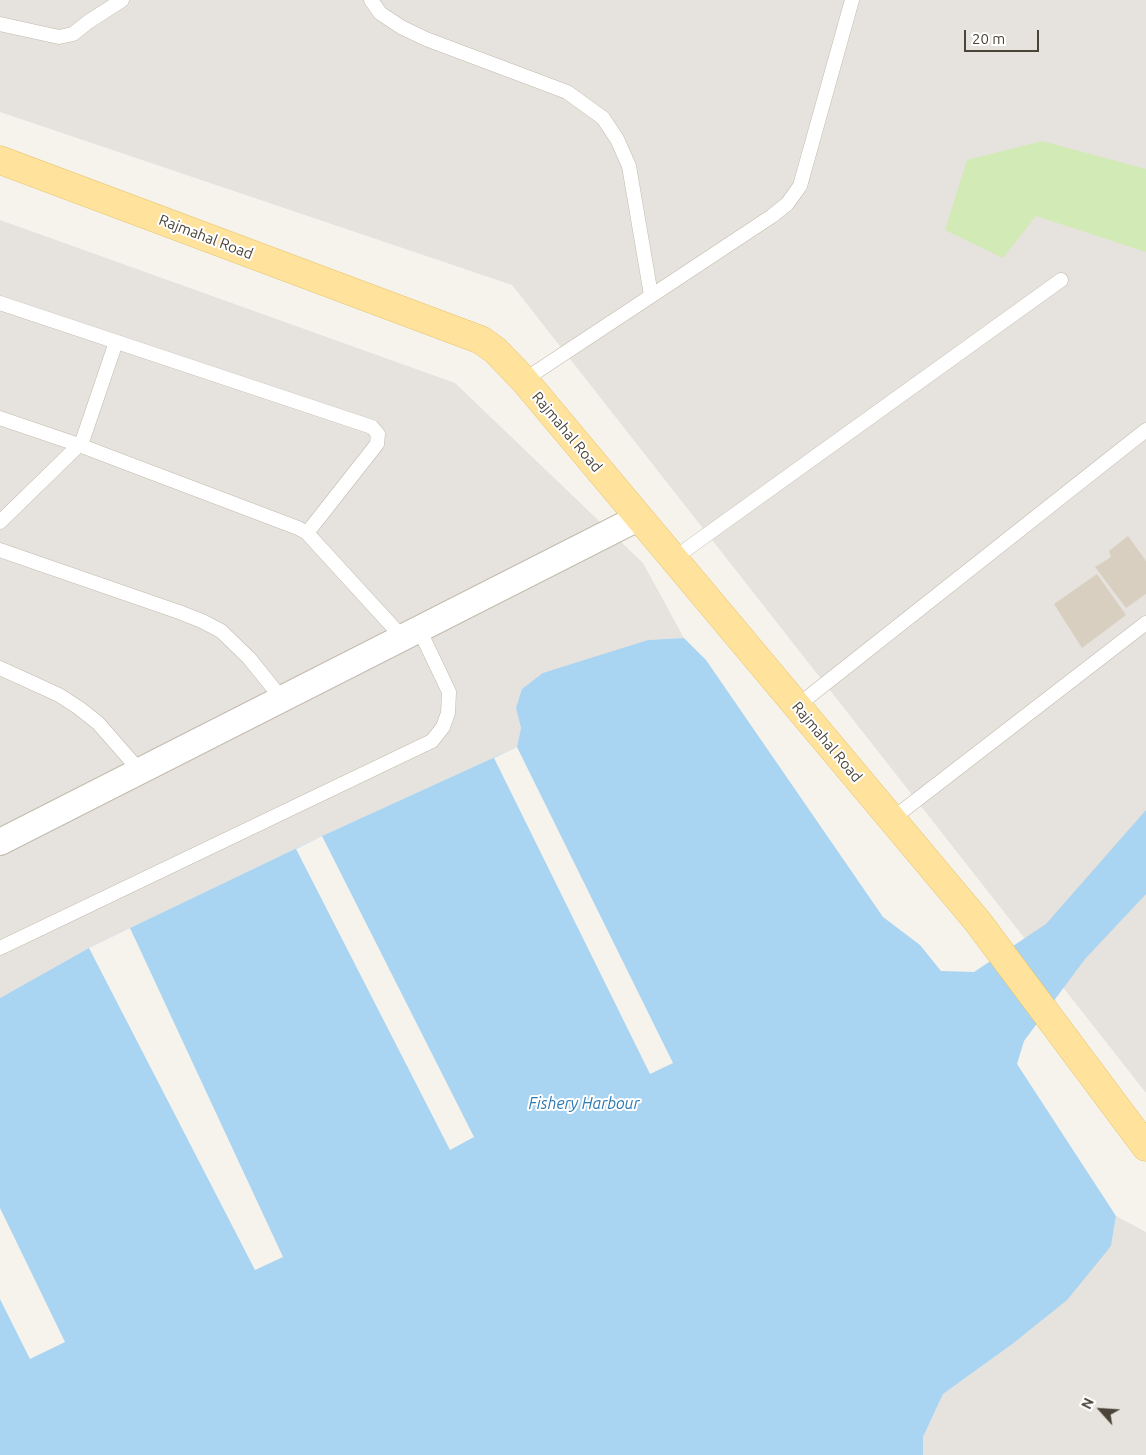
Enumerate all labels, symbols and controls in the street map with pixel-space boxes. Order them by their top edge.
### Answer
scale bar [966,20,1041,52]
text: 20 m [972,30,1005,47]
street label: Rajmahal Road [156,211,256,263]
street label: Rajmahal Road [528,388,606,476]
street label: Rajmahal Road [788,698,866,786]
water label: Fishery Harbour [528,1094,640,1114]
north arrow [1076,1385,1126,1435]
text: N [1078,1395,1097,1412]

